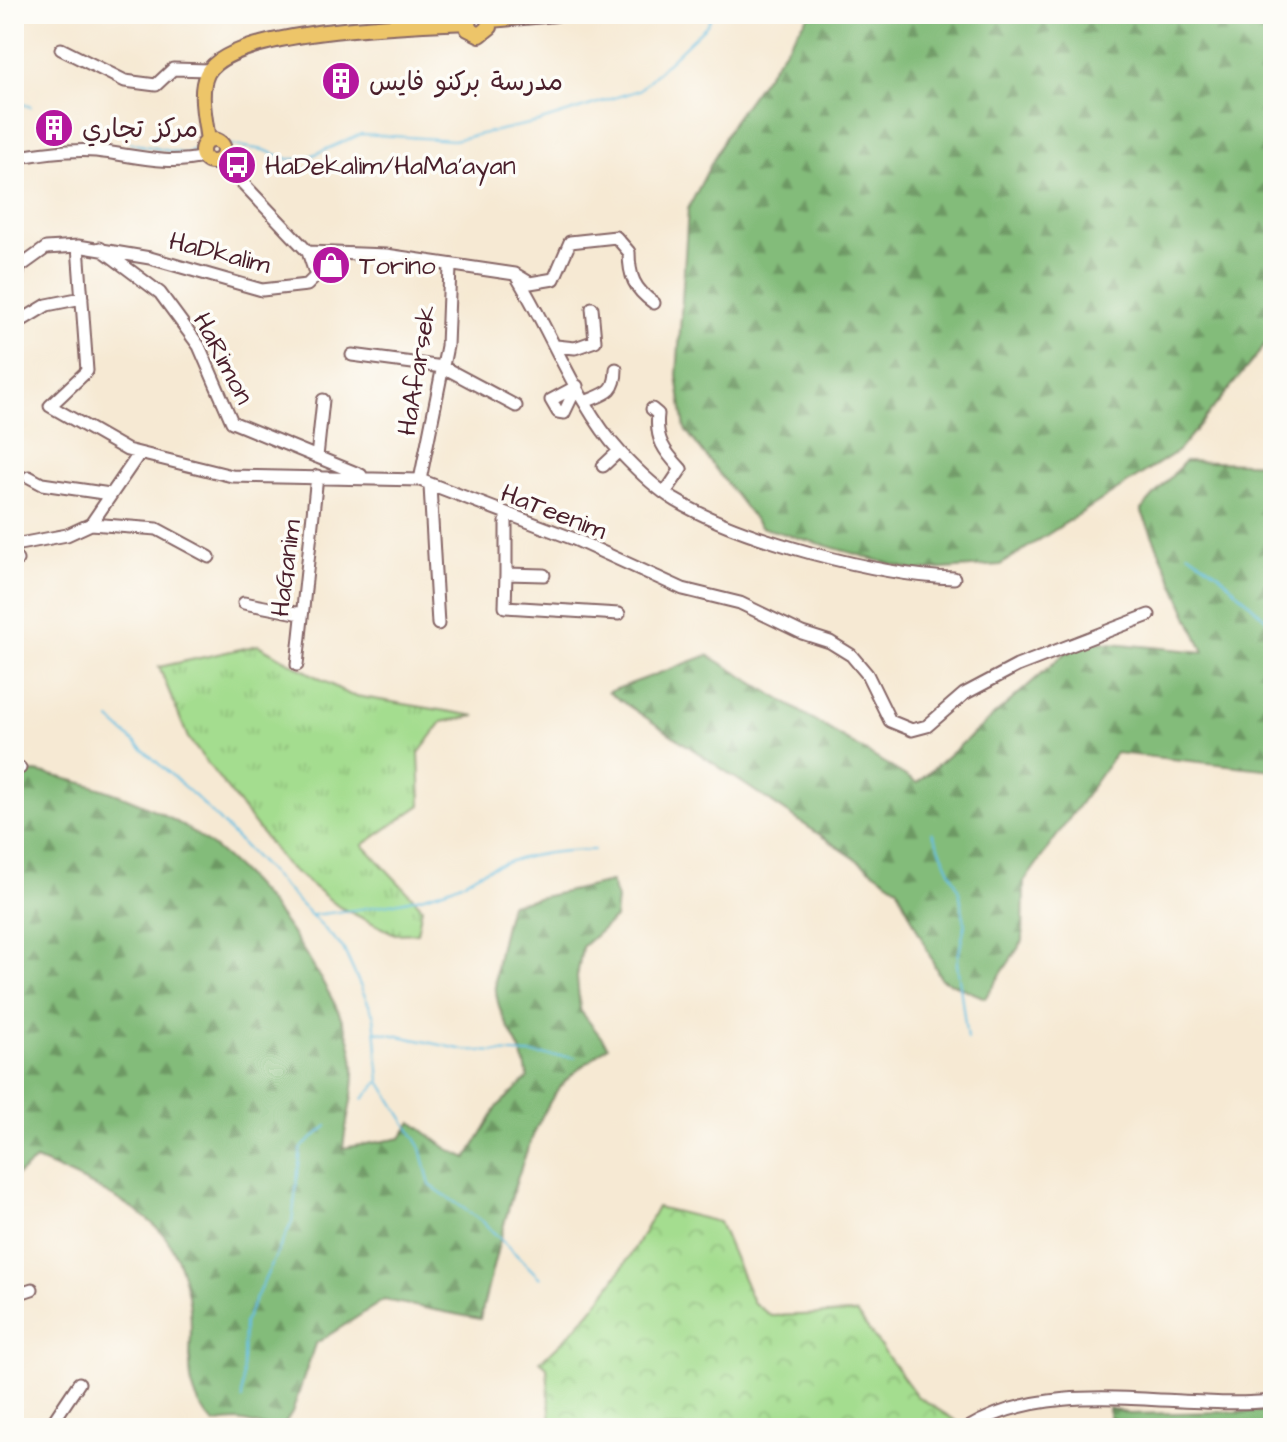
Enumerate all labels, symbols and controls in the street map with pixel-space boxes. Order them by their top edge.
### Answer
building icon: مدرسة بركنو فايس [320,60,362,102]
place label: مدرسة بركنو فايس [369,64,563,100]
building icon: مركز تجاري [33,107,75,149]
place label: مركز تجاري [82,111,198,147]
bus stop icon: HaDekalim/HaMa'ayan [216,144,258,186]
place label: HaDekalim/HaMa'ayan [265,148,516,186]
street label: HaDkalim [165,223,275,283]
shop icon: Torino [310,244,352,286]
place label: Torino [359,248,436,284]
street label: HaAfarsek [389,302,445,438]
street label: HaRimon [184,306,262,411]
street label: HaTeenim [496,475,612,549]
street label: HaGanim [262,517,310,619]

